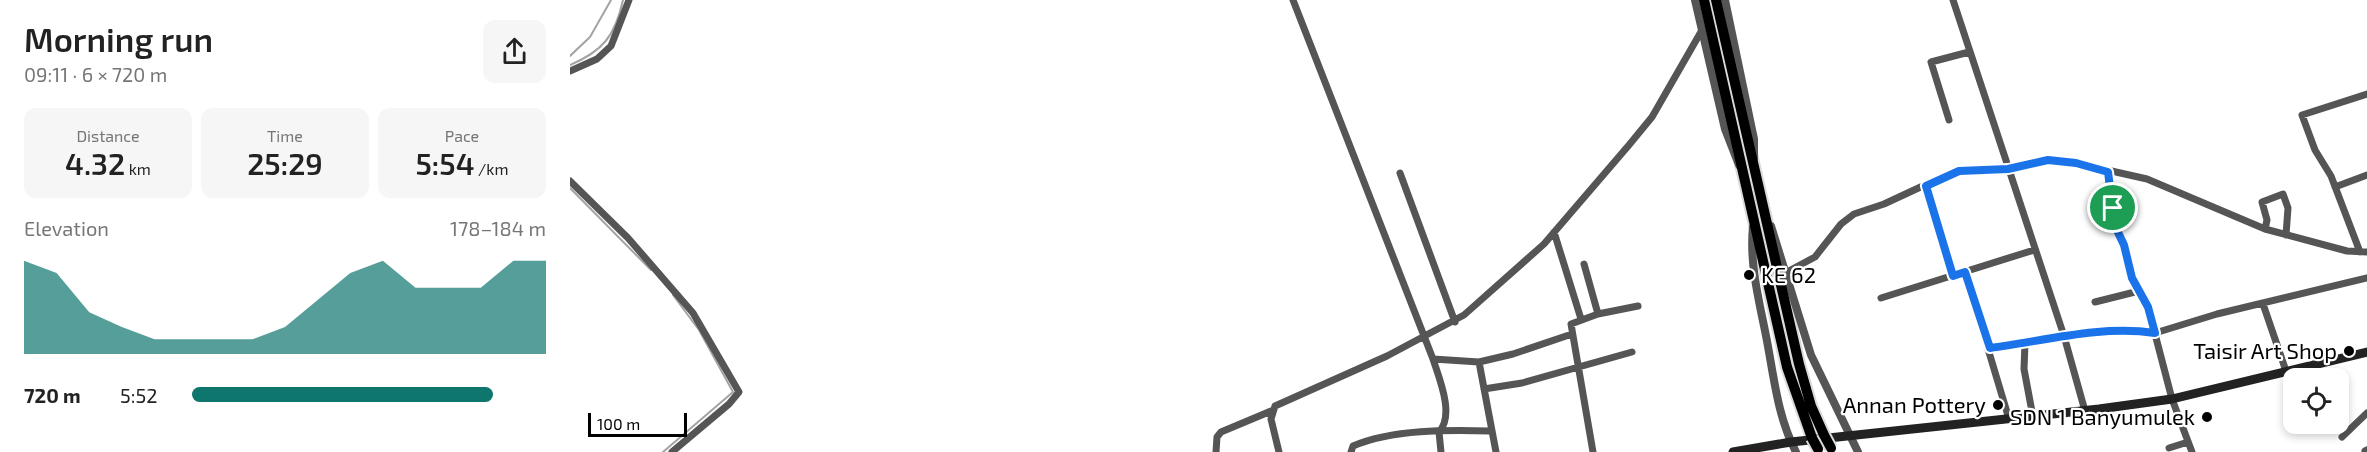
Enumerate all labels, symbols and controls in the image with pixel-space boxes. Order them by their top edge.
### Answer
text: Morning run [24,19,213,59]
button: share [483,20,546,83]
text: 09:11 · 6 × 720 m [24,62,167,86]
text: Distance [76,126,140,145]
text: Time [267,126,303,145]
text: Pace [445,126,479,145]
text: 4.32 [65,145,125,181]
text: 25:29 [247,145,323,181]
text: 5:54 [416,145,474,181]
text: km [125,159,151,178]
text: /km [474,159,509,178]
pin [2087,182,2138,233]
icon: arrive [2096,191,2129,224]
text: Elevation [24,216,109,240]
text: 178–184 m [450,216,546,240]
place label: KE 62 [1761,261,1816,287]
marker: KE 62 [1742,268,1756,282]
place label: Taisir Art Shop [2193,337,2337,363]
marker: Taisir Art Shop [2342,344,2356,358]
map controls [2283,368,2349,434]
button: locate [2283,368,2349,434]
text: 720 m [24,383,81,407]
text: 5:52 [120,383,157,407]
place label: Annan Pottery [1843,391,1986,417]
marker: Annan Pottery [1991,398,2005,412]
place label: SDN 1 Banyumulek [2010,403,2195,429]
scale bar [588,410,687,438]
marker: SDN 1 Banyumulek [2200,410,2214,424]
text: 100 m [597,414,640,433]

